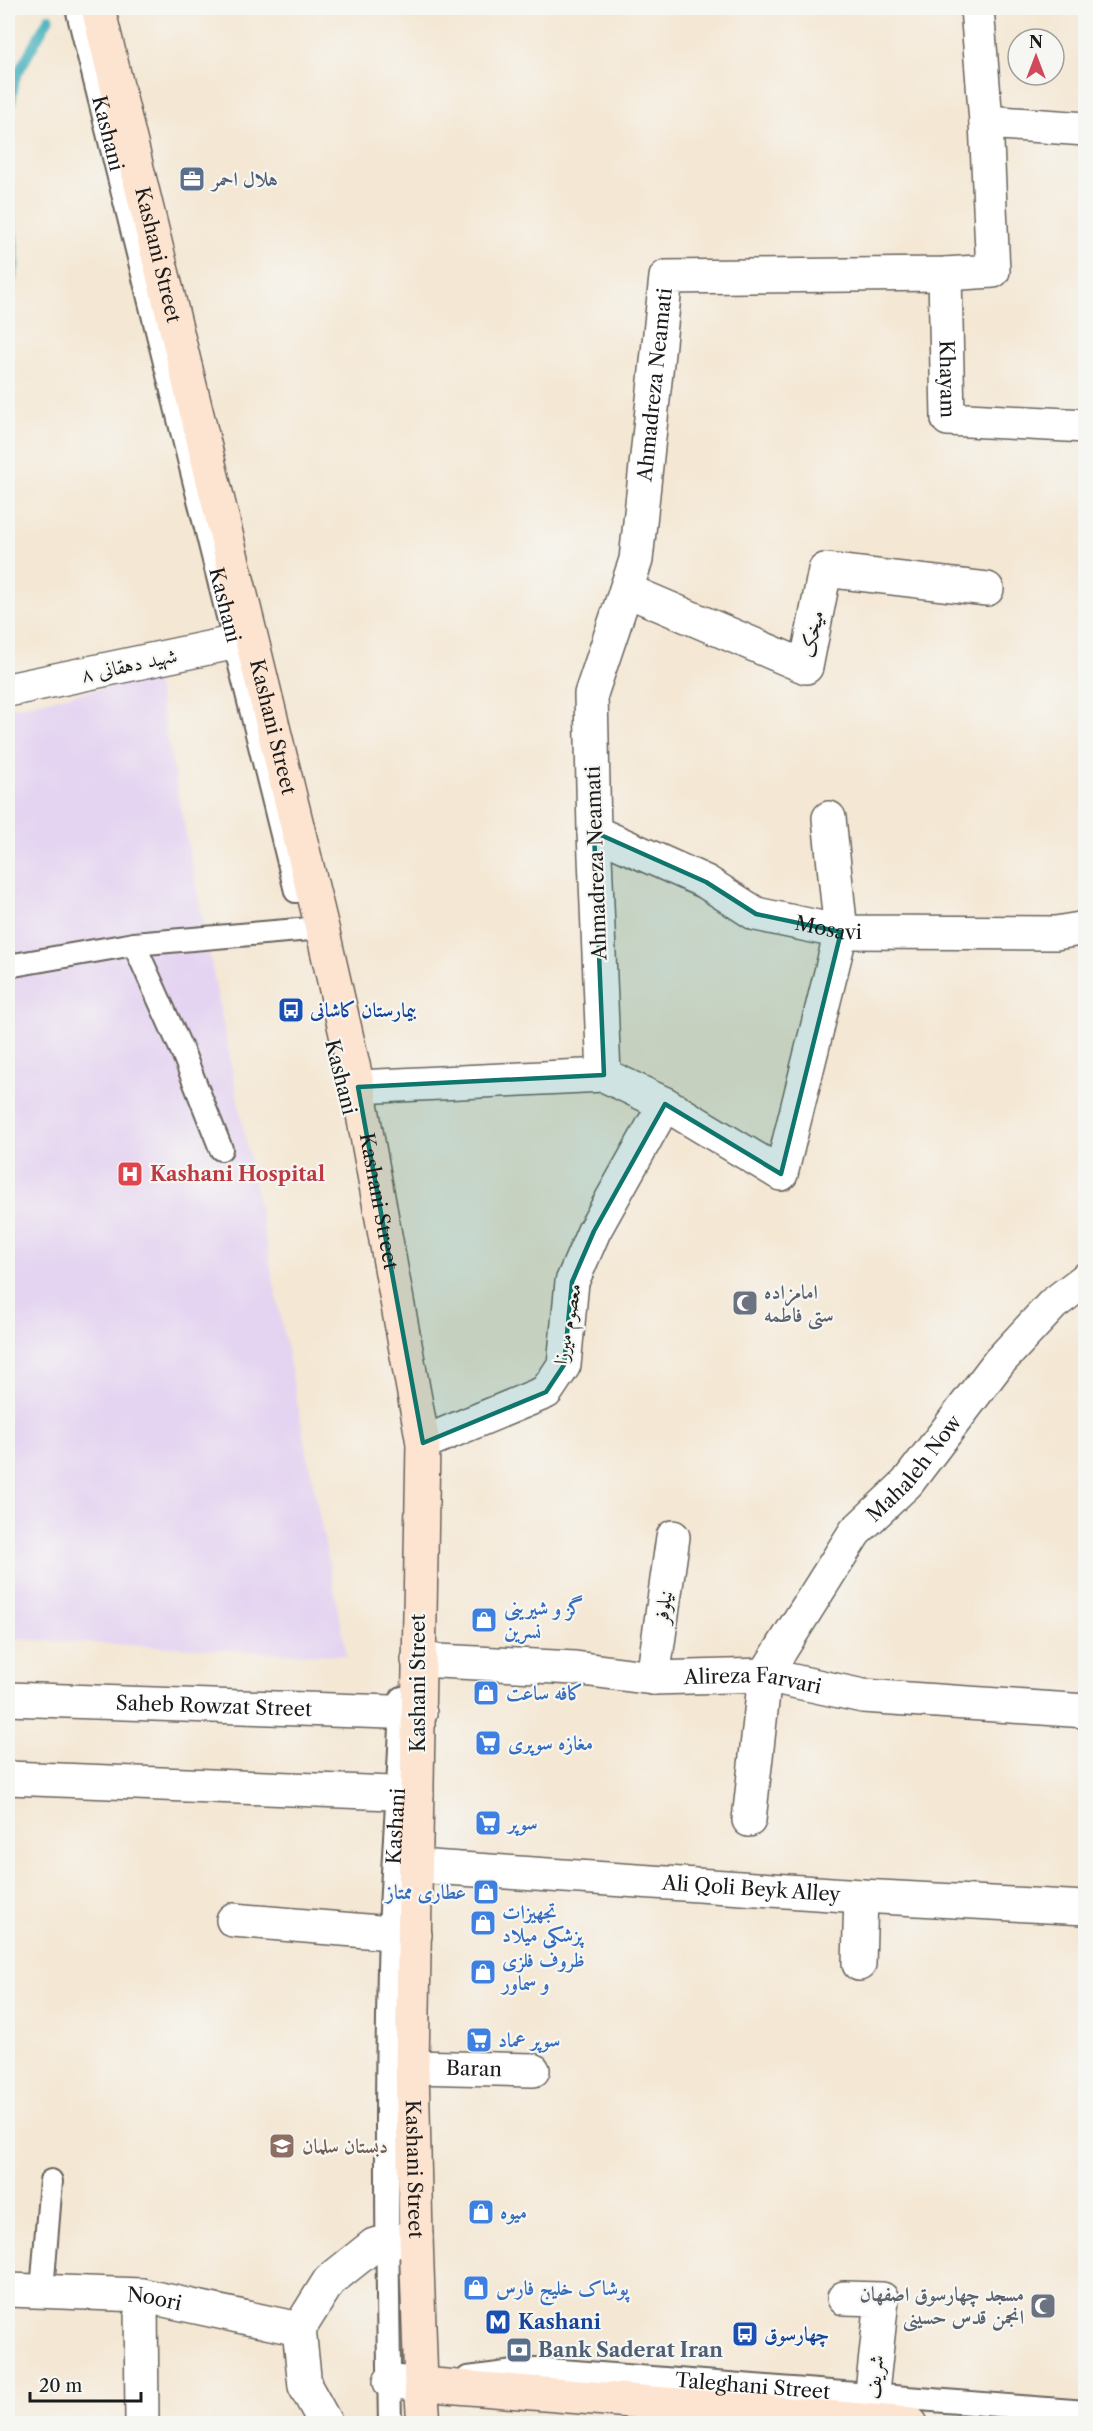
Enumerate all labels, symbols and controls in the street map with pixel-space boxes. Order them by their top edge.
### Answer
north arrow [1006,27,1066,87]
text: N [1029,32,1043,52]
street label: Kashani [87,93,129,173]
office icon: هلال احمر [177,164,207,194]
place label: هلال احمر [210,167,278,192]
street label: Kashani Street [130,185,186,325]
street label: Ahmadreza Neamati [632,287,677,483]
street label: Khayam [934,340,960,419]
street label: Kashani [204,565,246,645]
street label: میخک [795,608,829,660]
street label: شهید دهقانی ۸ [79,643,179,688]
street label: Kashani Street [245,657,301,797]
street label: Ahmadreza Neamati [581,766,611,961]
street label: Mosavi [793,911,862,945]
bus stop icon: بیمارستان کاشانی [276,995,306,1025]
place label: بیمارستان کاشانی [309,998,417,1022]
street label: Kashani [320,1037,362,1117]
street label: Kashani Street [355,1131,403,1272]
hospital icon: Kashani Hospital [115,1159,145,1189]
place label: Kashani Hospital [150,1162,325,1186]
place label: امامزاده ستی فاطمه [764,1280,834,1330]
street label: معصوم میرزا [548,1282,592,1367]
mosque icon: امامزاده ستی فاطمه [730,1288,760,1318]
street label: Mahaleh Now [862,1410,967,1527]
street label: نیلوفر [649,1589,678,1627]
place label: گز و شیرینی نسرین [504,1595,583,1644]
shop icon: گز و شیرینی نسرین [469,1605,499,1635]
street label: Kashani Street [406,1614,430,1752]
street label: Alireza Farvari [682,1663,824,1699]
shop icon: کافه ساعت [471,1678,501,1708]
place label: کافه ساعت [506,1681,583,1705]
street label: Saheb Rowzat Street [115,1691,312,1721]
supermarket icon: مغازه سوپری [473,1728,503,1758]
place label: مغازه سوپری [508,1731,593,1757]
street label: Kashani [381,1787,410,1865]
supermarket icon: سوپر [473,1808,503,1838]
place label: سوپر [506,1811,538,1837]
street label: Ali Qoli Beyk Alley [660,1871,842,1907]
shop icon: عطاری ممتاز [471,1877,501,1907]
place label: عطاری ممتاز [384,1880,466,1904]
place label: تجهیزات پزشکی میلاد [502,1900,585,1949]
shop icon: تجهیزات پزشکی میلاد [468,1908,498,1938]
place label: ظروف فلزی و سماور [500,1948,585,1995]
shop icon: ظروف فلزی و سماور [468,1957,498,1987]
supermarket icon: سوپر عماد [464,2025,494,2055]
place label: سوپر عماد [498,2028,560,2054]
street label: Baran [446,2056,503,2081]
street label: Kashani Street [401,2100,428,2239]
school or university icon: دبستان سلمان [267,2131,297,2161]
place label: دبستان سلمان [302,2134,388,2158]
shop icon: میوه [466,2197,496,2227]
place label: میوه [500,2200,527,2225]
shop icon: پوشاک خلیج فارس [461,2273,491,2303]
place label: پوشاک خلیج فارس [496,2276,630,2306]
street label: Noori [127,2282,184,2315]
place label: مسجد چهارسوق اصفهان انجمن قدس حسینی [860,2282,1024,2332]
mosque icon: مسجد چهارسوق اصفهان انجمن قدس حسینی [1028,2291,1058,2321]
metro station icon: Kashani [483,2307,513,2337]
place label: Kashani [518,2310,601,2334]
bus stop icon: چهارسوق [730,2319,760,2349]
place label: چهارسوق [764,2322,829,2348]
bank icon: Bank Saderat Iran [504,2335,534,2365]
place label: Bank Saderat Iran [538,2338,723,2362]
street label: شریف [860,2354,890,2400]
scale bar [30,2365,141,2403]
street label: Taleghani Street [674,2368,831,2404]
text: 20 m [39,2375,83,2397]

